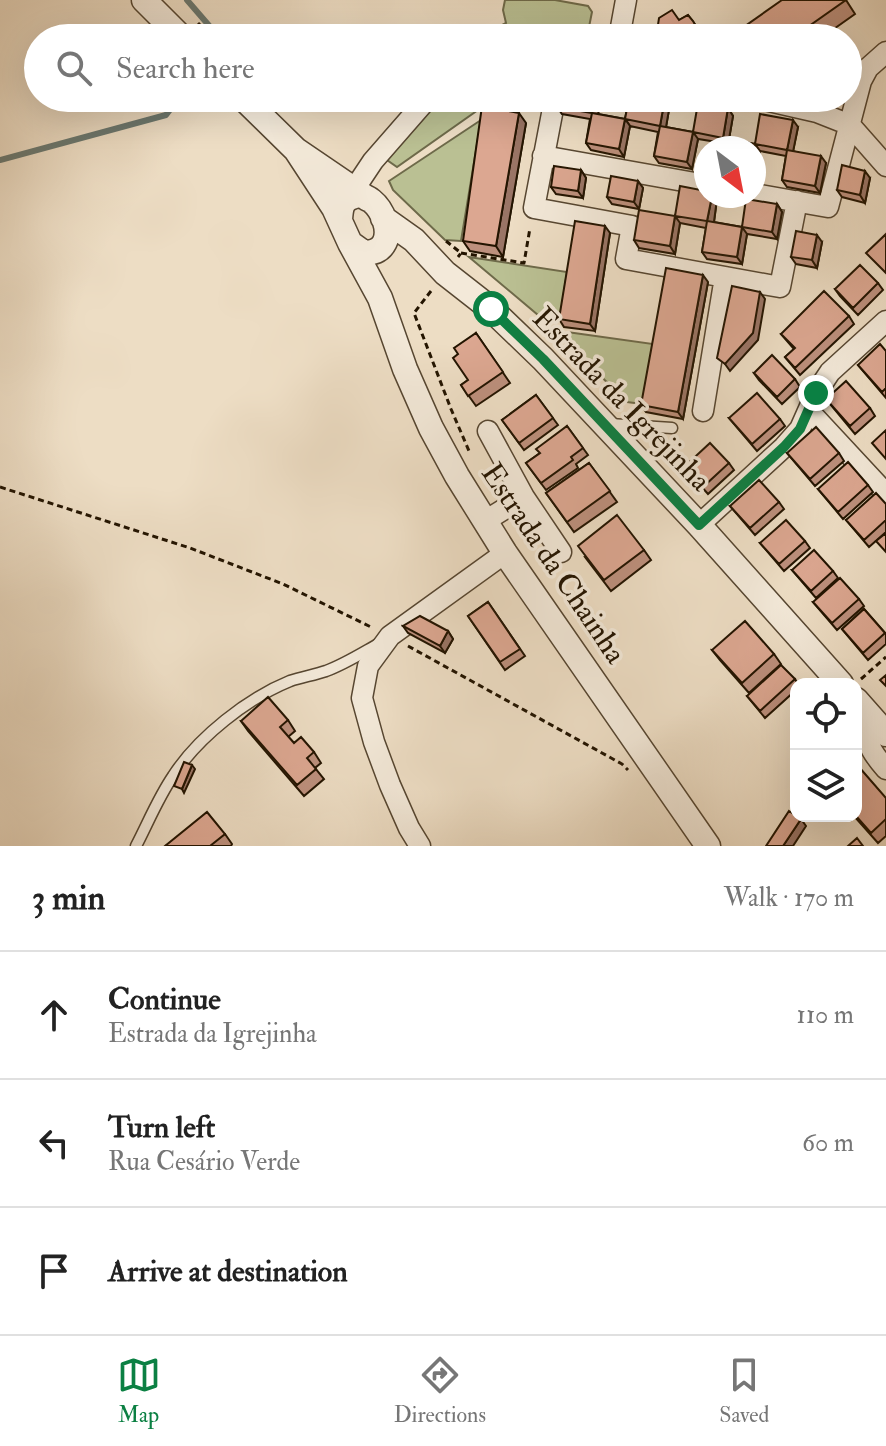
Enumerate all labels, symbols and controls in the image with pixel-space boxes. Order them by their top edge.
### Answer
search box [24,24,862,112]
icon: search [52,46,96,90]
text: Search here [116,50,255,87]
north arrow [694,136,766,208]
route start [473,291,509,327]
street label: Estrada da Igrejinha [525,300,719,499]
route end [798,375,834,411]
street label: Estrada da Chainha [473,456,635,671]
map controls [790,678,862,822]
button: locate [790,678,862,750]
button: layers [790,750,862,822]
text: 3 min [32,877,105,920]
text: Walk · 170 m [724,882,854,914]
text: Continue [108,981,221,1018]
icon: ahead [32,993,76,1037]
text: 110 m [797,999,854,1031]
text: Estrada da Igrejinha [108,1018,317,1050]
text: Turn left [108,1109,215,1146]
icon: left [32,1121,76,1165]
text: 60 m [802,1127,854,1159]
text: Rua Cesário Verde [108,1146,300,1178]
icon: arrive [32,1249,76,1293]
text: Arrive at destination [108,1253,348,1290]
tab: Map [117,1353,161,1429]
tab: Directions [394,1353,486,1429]
tab: Saved [719,1353,769,1429]

